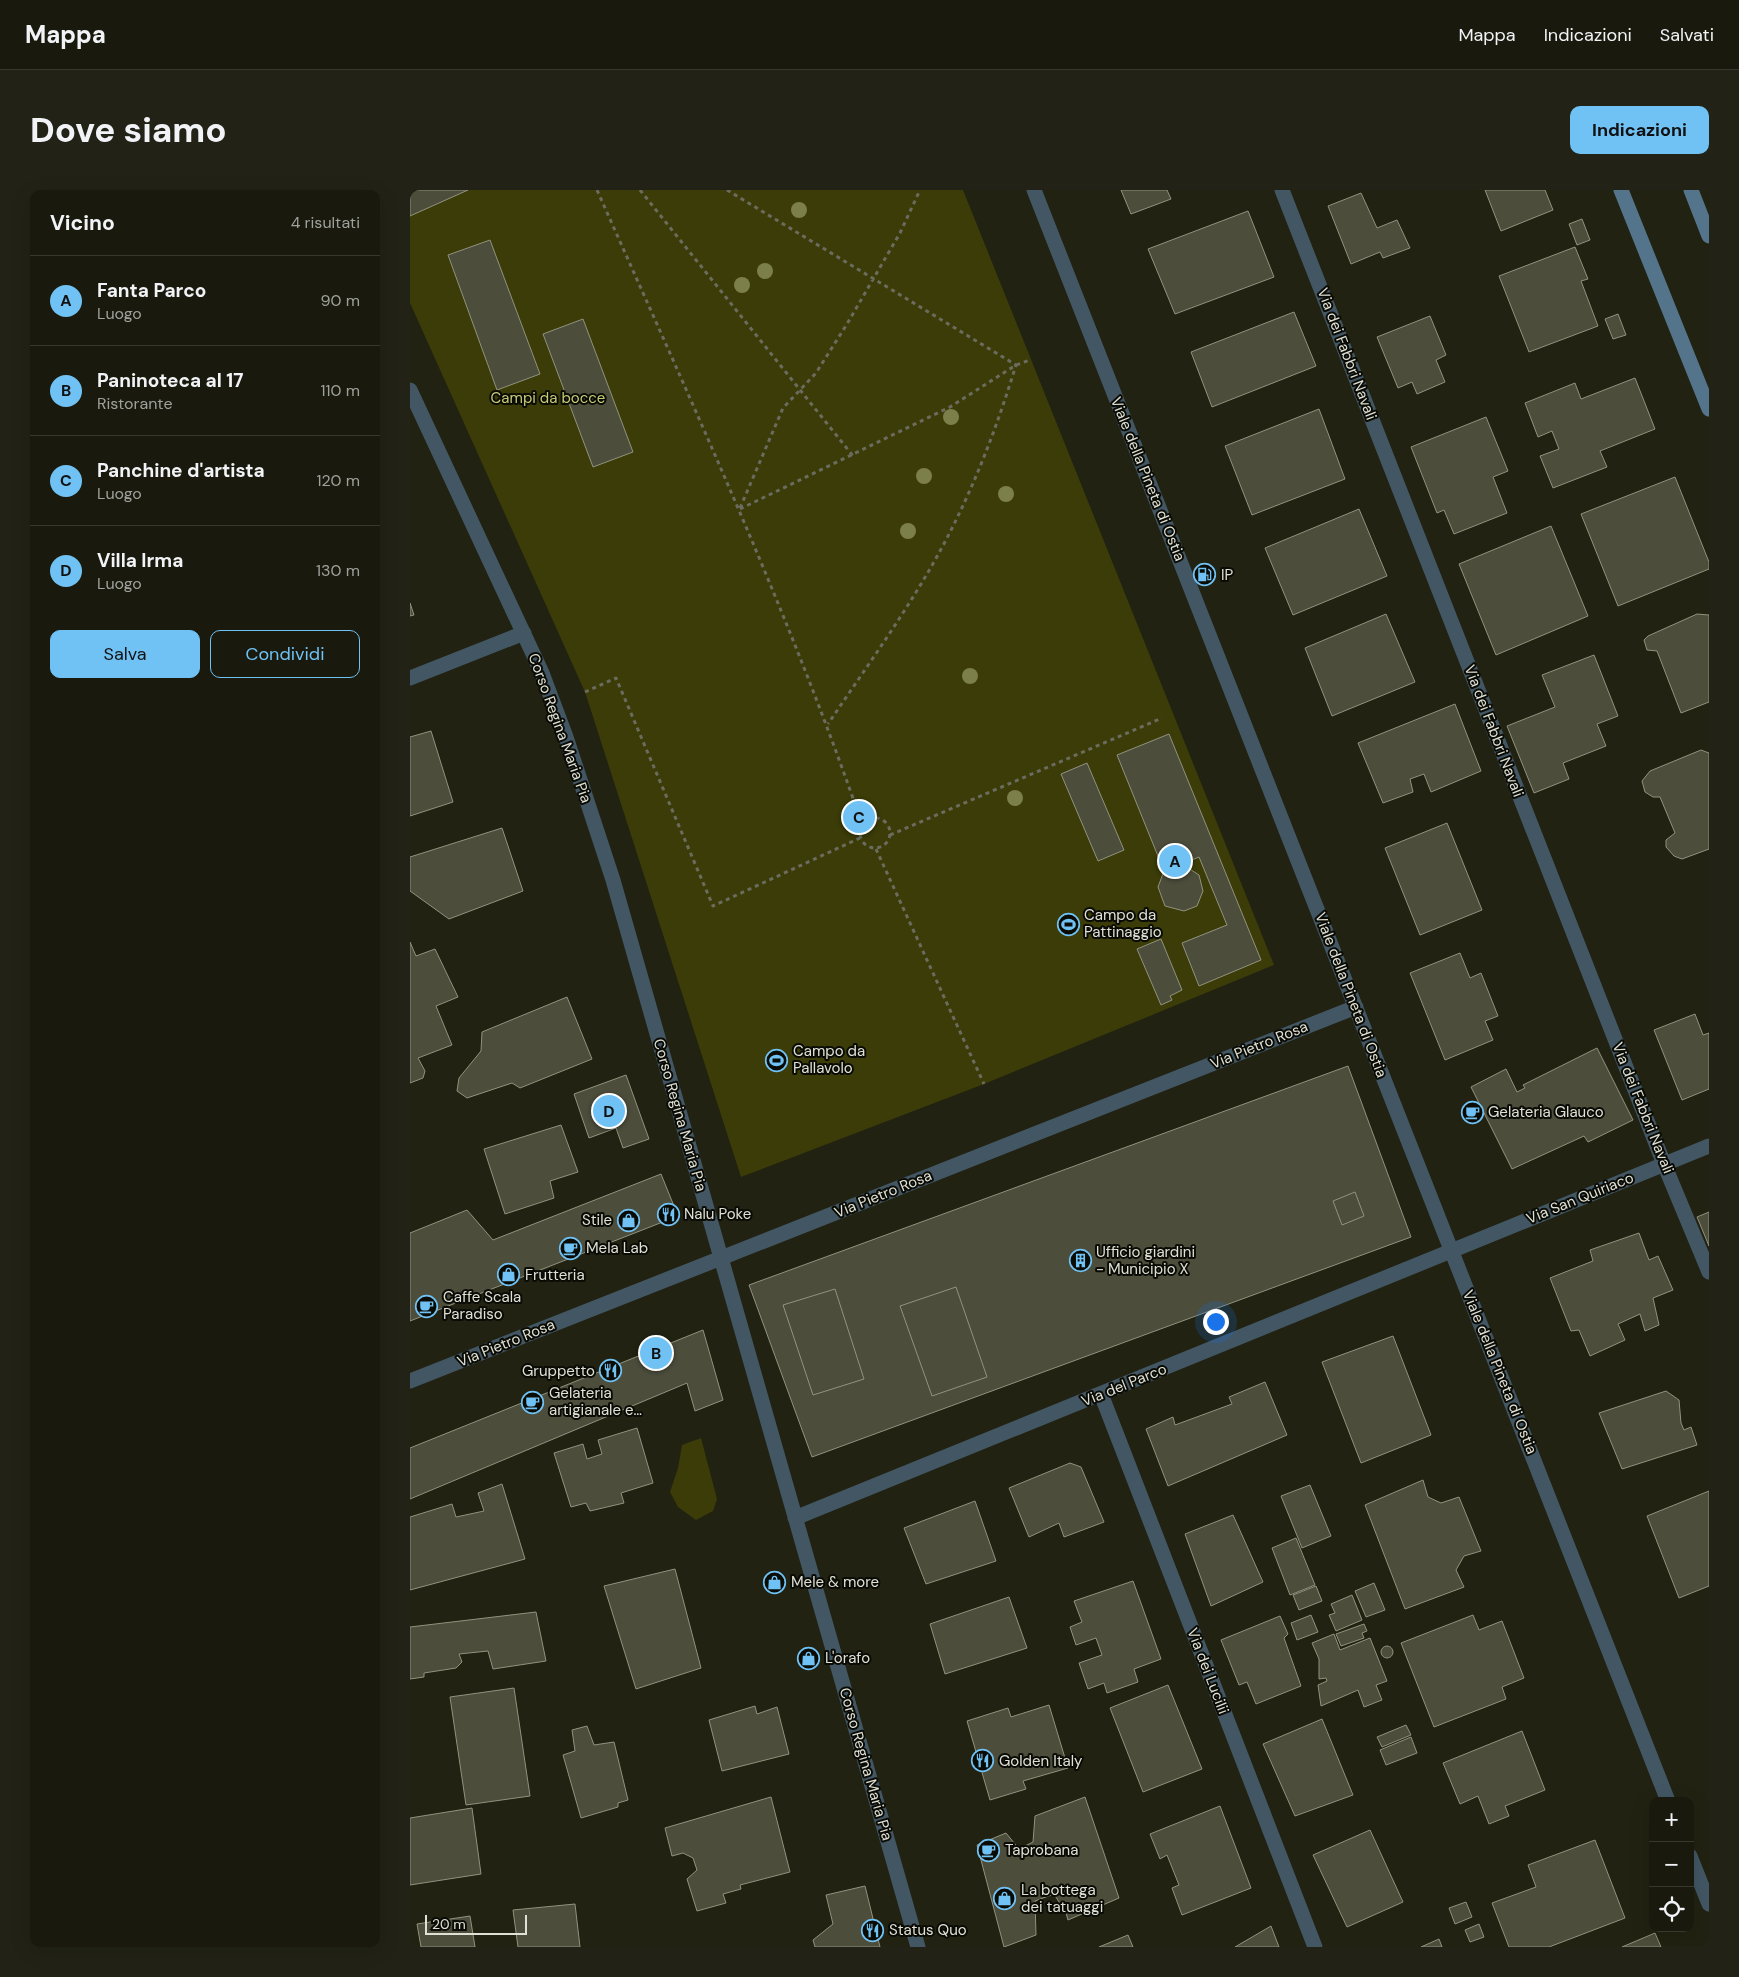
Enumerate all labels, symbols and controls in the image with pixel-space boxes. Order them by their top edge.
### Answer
text: Mappa [25,19,106,50]
text: Mappa [1458,23,1516,47]
text: Indicazioni [1544,23,1632,47]
text: Salvati [1660,23,1714,47]
button: Indicazioni [1570,106,1709,154]
text: Dove siamo [30,107,227,153]
text: Vicino [50,209,115,237]
text: 4 risultati [291,212,360,233]
text: Fanta Parco [97,278,206,303]
street label: Via dei Fabbri Navali [1313,285,1381,423]
text: A [60,290,72,311]
text: 90 m [320,290,360,311]
text: Luogo [97,303,142,324]
text: Paninoteca al 17 [97,368,243,393]
text: B [61,380,71,401]
text: 110 m [321,380,360,401]
park label: Campi da bocce [491,388,605,408]
text: Ristorante [97,393,173,414]
street label: Viale della Pineta di Ostia [1106,394,1190,564]
text: Panchine d'artista [97,458,265,483]
text: C [60,470,72,491]
text: 120 m [316,470,360,491]
text: Luogo [97,483,142,504]
text: Villa Irma [97,548,183,573]
text: D [60,560,72,581]
text: 130 m [316,560,360,581]
fuel station icon: IP [1193,563,1217,587]
place label: IP [1221,565,1234,585]
text: Luogo [97,573,142,594]
button: Salva [50,630,200,678]
button: Condividi [210,630,360,678]
street label: Corso Regina Maria Pia [524,650,596,806]
street label: Via dei Fabbri Navali [1460,662,1528,800]
pin: C [843,798,875,836]
pin: A [1159,842,1191,880]
place label: Campo da Pattinaggio [1084,905,1162,942]
street label: Viale della Pineta di Ostia [1310,910,1392,1080]
sports icon: Campo da Pattinaggio [1056,912,1080,936]
street label: Via Pietro Rosa [1207,1016,1311,1074]
street label: Corso Regina Maria Pia [649,1036,711,1194]
street label: Via dei Fabbri Navali [1608,1039,1678,1177]
place label: Campo da Pallavolo [793,1041,865,1078]
sports icon: Campo da Pallavolo [765,1048,789,1072]
pin: D [593,1092,625,1130]
cafe icon: Gelateria Glauco [1460,1100,1484,1124]
place label: Gelateria Glauco [1488,1102,1604,1122]
street label: Via Pietro Rosa [831,1165,935,1223]
street label: Via San Quiriaco [1523,1167,1637,1229]
restaurant icon: Nalu Poke [656,1202,680,1226]
place label: Nalu Poke [684,1204,751,1224]
shop icon: Stile [616,1208,640,1232]
place label: Stile [582,1210,612,1230]
cafe icon: Mela Lab [558,1236,582,1260]
place label: Mela Lab [586,1238,648,1258]
place label: Ufficio giardini - Municipio X [1096,1242,1195,1279]
building icon: Ufficio giardini - Municipio X [1068,1249,1092,1273]
shop icon: Frutteria [497,1263,521,1287]
place label: Frutteria [525,1265,585,1285]
place label: Caffe Scala Paradiso [443,1287,521,1324]
street label: Viale della Pineta di Ostia [1458,1287,1542,1457]
cafe icon: Caffe Scala Paradiso [415,1294,439,1318]
your location [1203,1309,1229,1335]
street label: Via Pietro Rosa [454,1314,558,1372]
pin: B [640,1334,672,1372]
restaurant icon: Gruppetto [599,1359,623,1383]
street label: Via del Parco [1078,1359,1170,1411]
place label: Gruppetto [522,1361,595,1381]
place label: Gelateria artigianale e… [549,1383,642,1420]
cafe icon: Gelateria artigianale e… [521,1390,545,1414]
shop icon: Mele & more [763,1570,787,1594]
place label: Mele & more [791,1572,879,1592]
street label: Via dei Lucilii [1182,1625,1234,1717]
shop icon: L'orafo [797,1646,821,1670]
place label: L'orafo [825,1648,870,1668]
street label: Corso Regina Maria Pia [835,1685,897,1843]
restaurant icon: Golden Italy [971,1749,995,1773]
place label: Golden Italy [999,1751,1083,1771]
map controls [1649,1797,1694,1932]
button: + [1649,1797,1694,1842]
cafe icon: Taprobana [977,1838,1001,1862]
place label: Taprobana [1005,1840,1078,1860]
button: − [1649,1842,1694,1887]
place label: La bottega dei tatuaggi [1021,1880,1103,1917]
shop icon: La bottega dei tatuaggi [993,1887,1017,1911]
button: locate [1649,1887,1694,1932]
scale bar [425,1912,528,1935]
text: 20 m [432,1915,466,1933]
restaurant icon: Status Quo [861,1918,885,1942]
place label: Status Quo [889,1920,967,1940]

